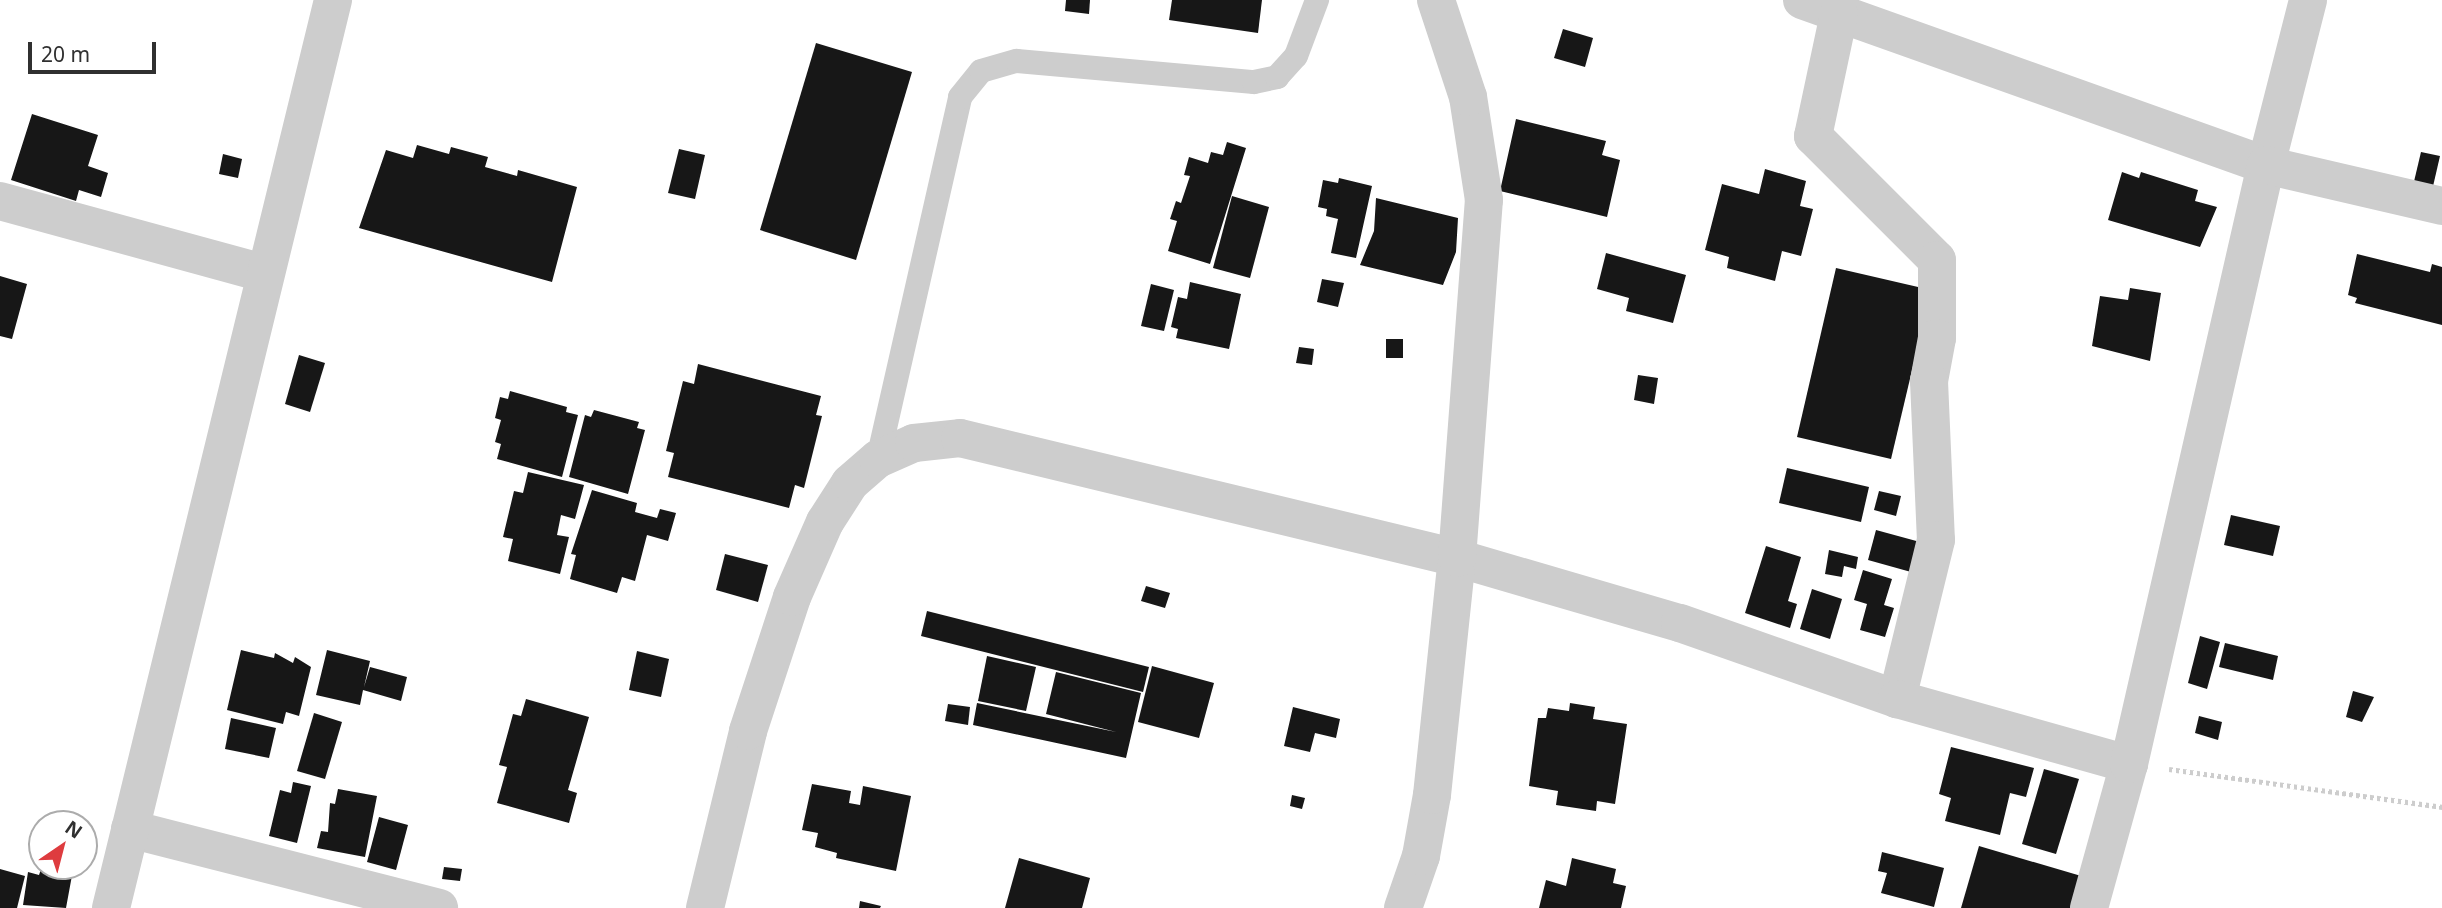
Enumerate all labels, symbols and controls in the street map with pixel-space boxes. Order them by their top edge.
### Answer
scale bar [32,28,159,72]
text: 20 m [41,40,90,68]
north arrow [28,810,98,880]
text: N [60,814,88,845]

